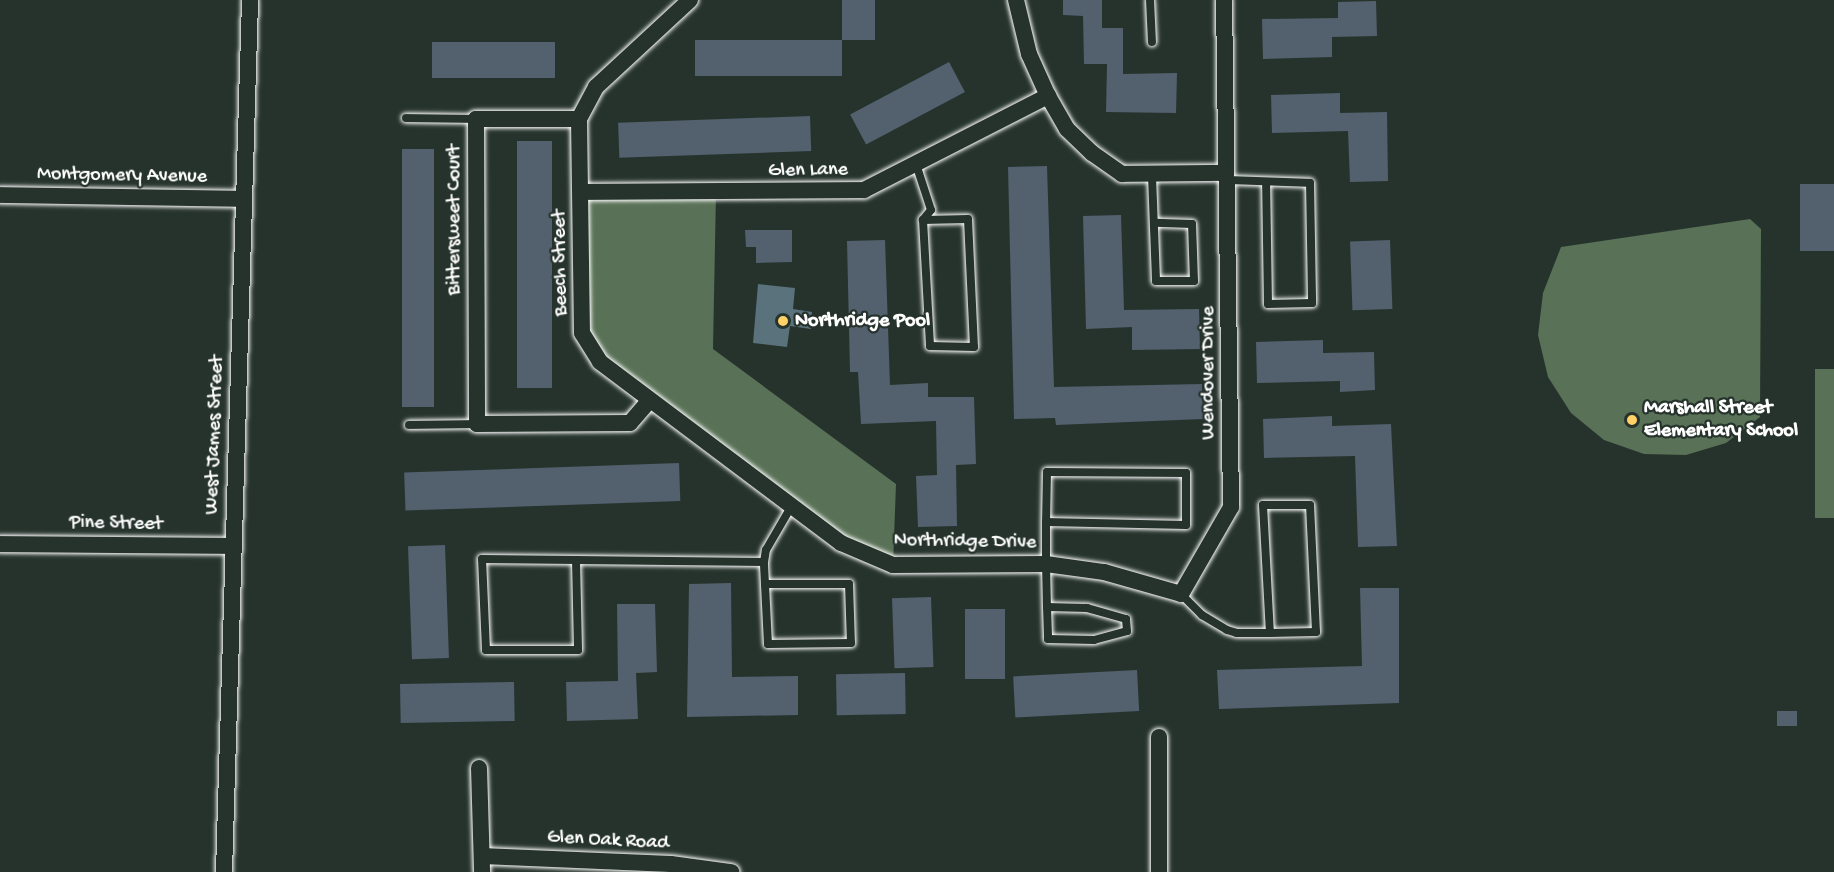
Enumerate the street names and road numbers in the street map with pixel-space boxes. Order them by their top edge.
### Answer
street label: Bittersweet Court [443,145,467,295]
street label: Glen Lane [768,158,848,184]
street label: Montgomery Avenue [37,163,207,189]
street label: Beech Street [548,210,574,316]
street label: Wendover Drive [1197,306,1221,440]
street label: West James Street [200,355,230,515]
street label: Pine Street [69,511,163,537]
street label: Northridge Drive [894,529,1036,555]
street label: Glen Oak Road [546,826,670,856]

